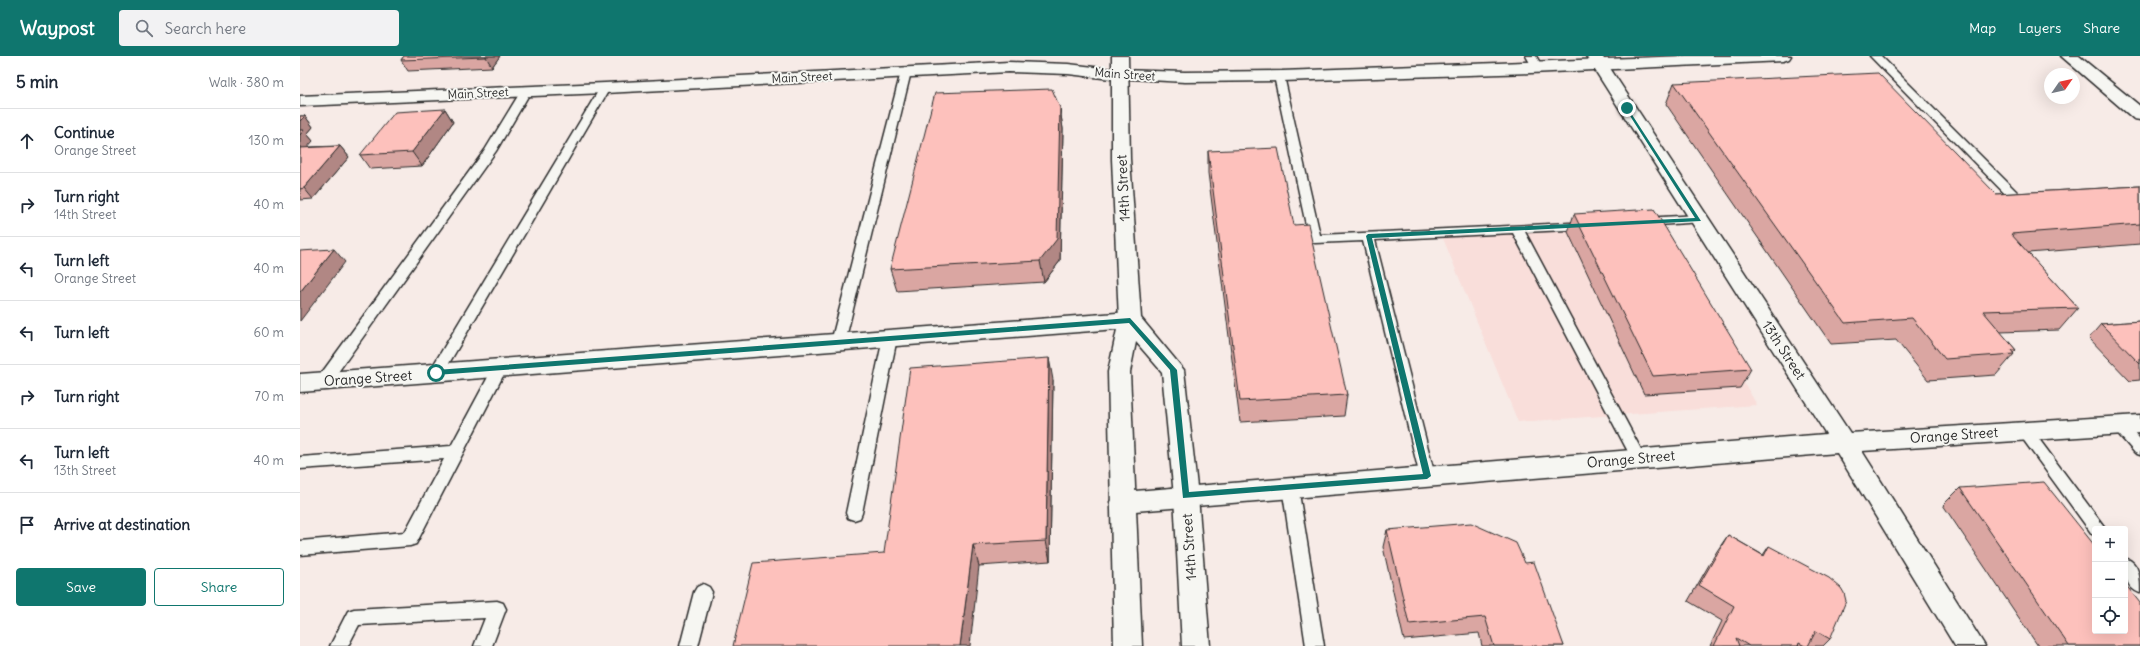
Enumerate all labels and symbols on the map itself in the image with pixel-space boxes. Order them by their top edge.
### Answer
street label: Main Street [1094,64,1156,84]
street label: Main Street [771,68,833,86]
north arrow [2044,68,2080,104]
street label: Main Street [447,84,509,102]
route end [1618,99,1636,117]
street label: 14th Street [1112,154,1134,222]
street label: 13th Street [1758,317,1810,383]
route start [427,364,445,382]
street label: Orange Street [323,366,413,390]
street label: Orange Street [1909,423,1999,447]
street label: Orange Street [1586,446,1676,472]
street label: 14th Street [1178,513,1200,581]

